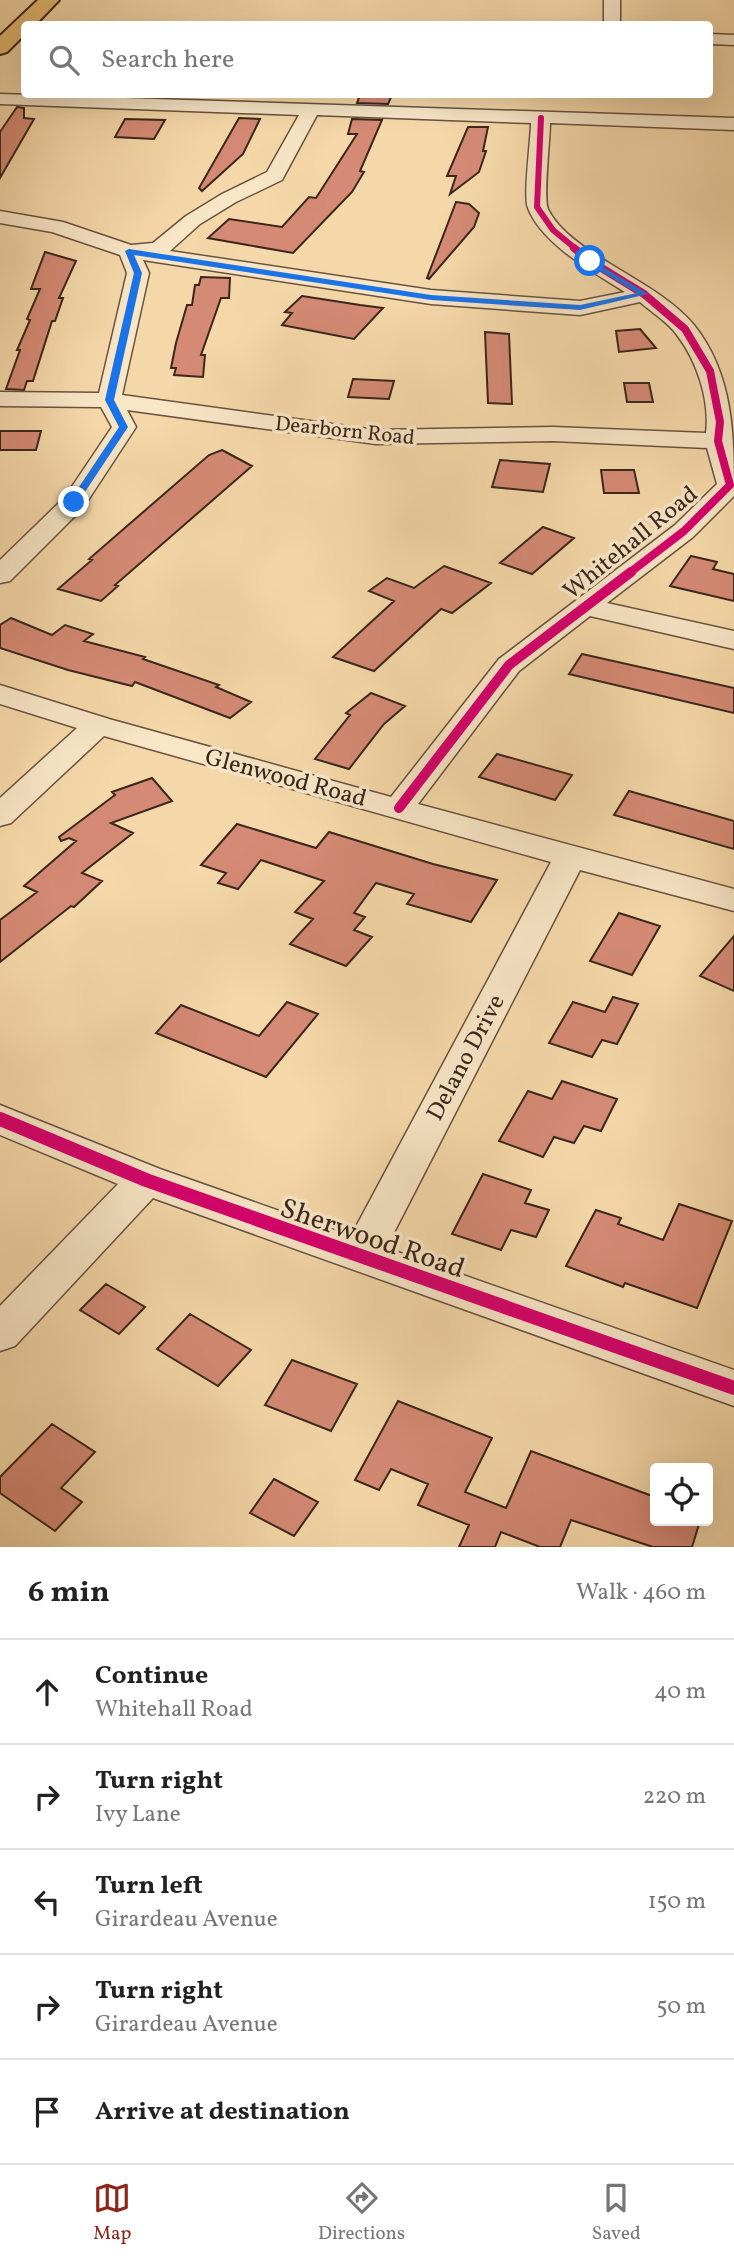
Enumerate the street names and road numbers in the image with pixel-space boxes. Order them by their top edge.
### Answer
street label: Dearborn Road [274,410,416,453]
street label: Whitehall Road [557,479,706,609]
street label: Glenwood Road [201,741,370,817]
street label: Delano Drive [419,989,514,1127]
street label: Sherwood Road [275,1190,470,1289]

